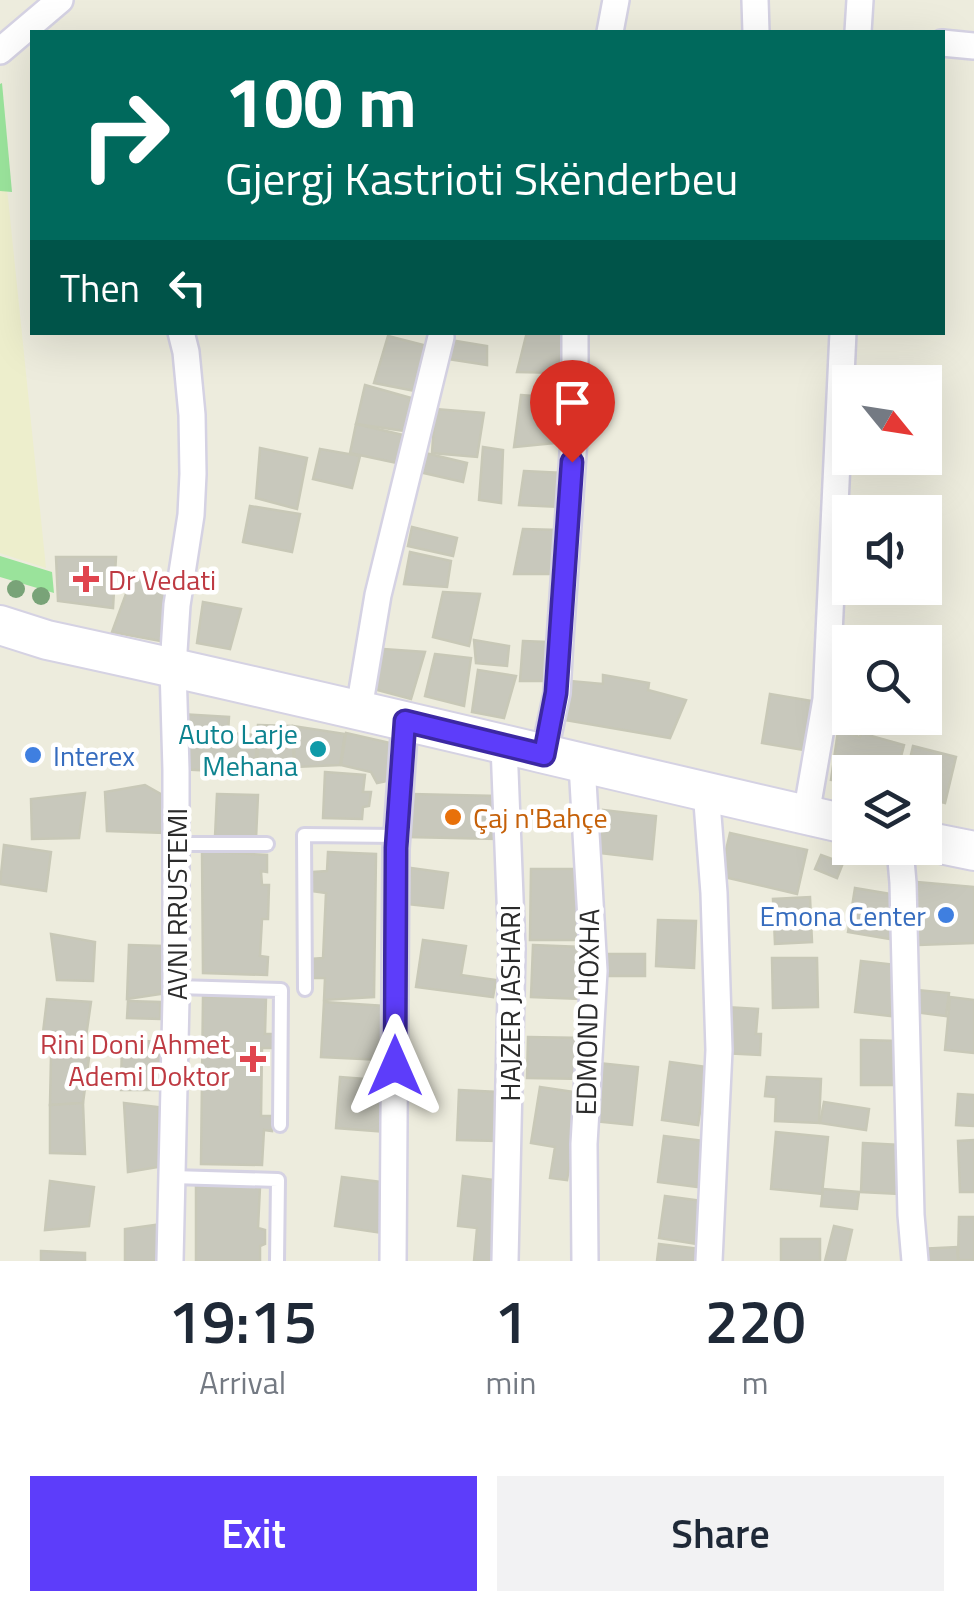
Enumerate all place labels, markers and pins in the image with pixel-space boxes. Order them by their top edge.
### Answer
pin [530,360,615,463]
place label: Dr Vedati [108,558,216,601]
marker: Dr Vedati [73,566,99,592]
place label: Auto Larje Mehana [178,712,298,787]
place label: Interex [53,734,135,777]
marker: Auto Larje Mehana [307,738,329,760]
marker: Interex [22,744,44,766]
place label: Çaj n'Bahçe [473,796,608,839]
marker: Çaj n'Bahçe [442,806,464,828]
place label: Emona Center [759,894,926,937]
marker: Emona Center [935,904,957,926]
place label: Rini Doni Ahmet Ademi Doktor [40,1022,230,1097]
marker: Rini Doni Ahmet Ademi Doktor [240,1046,266,1072]

